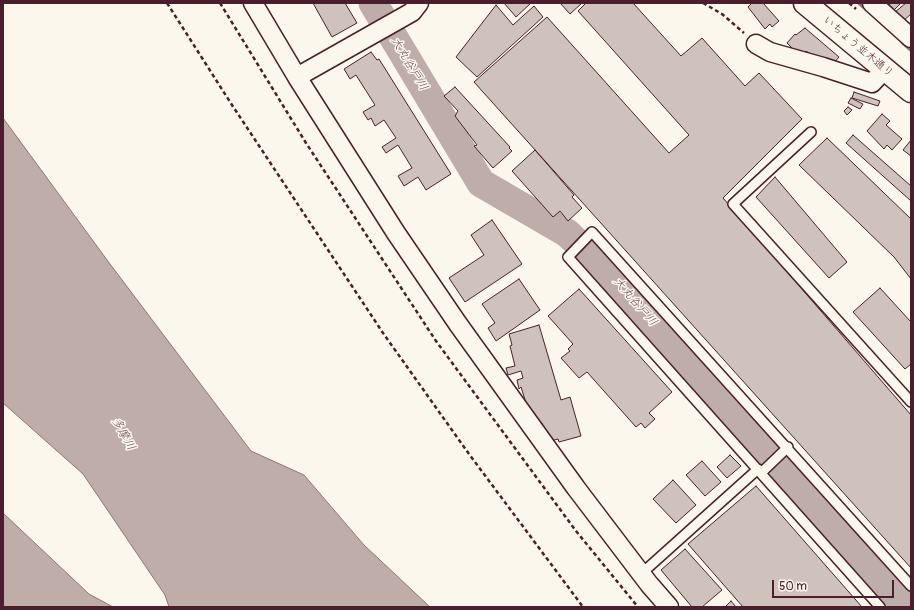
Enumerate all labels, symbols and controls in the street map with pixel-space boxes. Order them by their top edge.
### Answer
street label: いちょう並木通り [820,14,896,80]
water label: 大丸谷戸川 [387,35,431,93]
water label: 大丸谷戸川 [610,275,660,329]
water label: 多摩川 [108,415,138,453]
scale bar [774,572,896,598]
text: 50 m [779,579,807,594]

